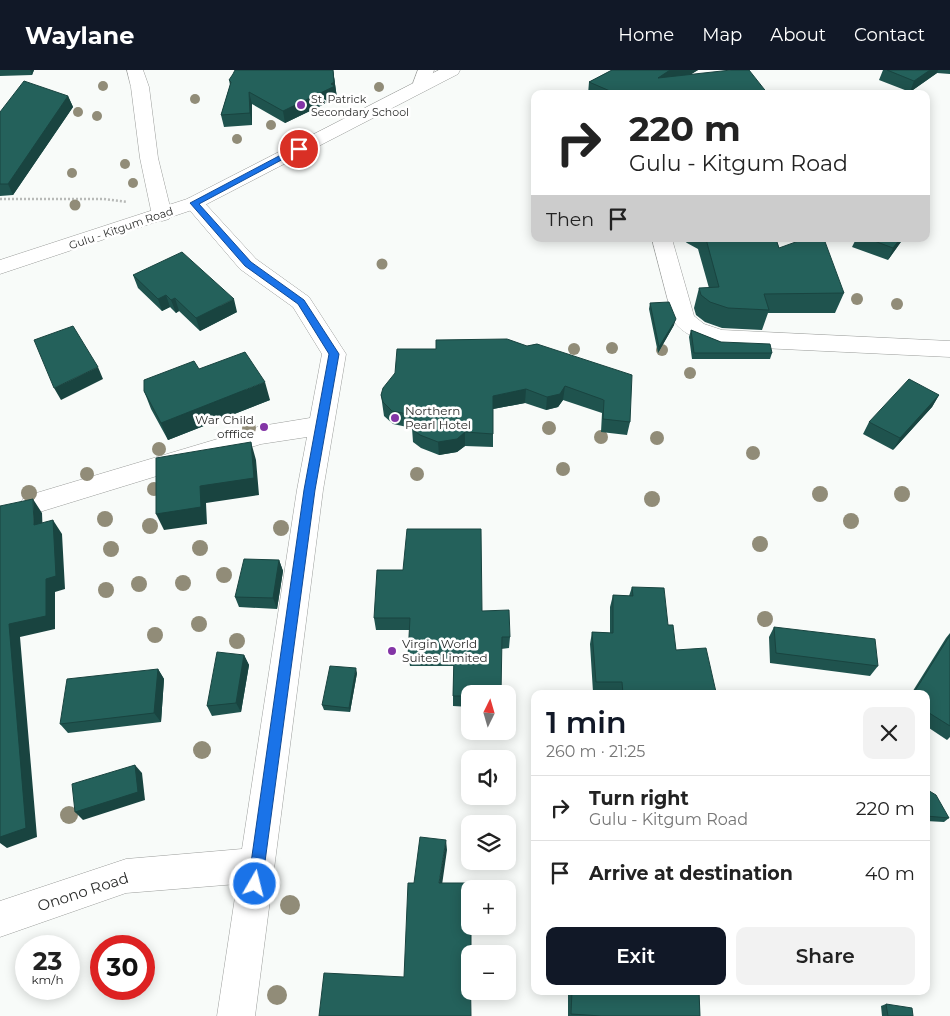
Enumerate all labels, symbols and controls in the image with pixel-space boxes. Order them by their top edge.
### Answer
text: Waylane [25,21,134,50]
text: Home [618,24,674,46]
text: Map [702,24,742,46]
text: About [770,24,826,46]
text: Contact [854,24,925,46]
place label: St. Patrick Secondary School [311,92,409,119]
marker: St. Patrick Secondary School [295,99,307,111]
text: 220 m [629,107,741,150]
icon: right [546,110,611,175]
pin [278,128,320,170]
icon: arrive [285,135,313,163]
text: Gulu - Kitgum Road [629,150,848,177]
street label: Gulu - Kitgum Road [67,204,175,252]
icon: arrive [604,205,632,233]
text: Then [546,208,594,231]
place label: Northern Pearl Hotel [405,403,471,432]
place label: War Child offfice [195,412,254,441]
marker: Northern Pearl Hotel [389,412,401,424]
marker: War Child offfice [258,421,270,433]
place label: Virgin World Suites Limited [402,636,488,665]
marker: Virgin World Suites Limited [386,645,398,657]
north arrow [461,685,516,740]
map controls [461,685,516,1000]
text: 1 min [546,704,627,741]
button: close [863,707,915,759]
text: 260 m · 21:25 [546,742,645,761]
button: sound [461,750,516,805]
text: Turn right [589,787,689,810]
icon: right [546,794,574,822]
text: 220 m [856,797,915,820]
text: Gulu - Kitgum Road [589,810,748,829]
button: layers [461,815,516,870]
position arrow [228,857,280,909]
icon: arrive [546,859,574,887]
text: Arrive at destination [589,862,793,885]
text: 40 m [865,862,915,885]
street label: Onono Road [35,868,131,915]
button: + [461,880,516,935]
button: Exit [546,927,726,985]
button: Share [736,927,915,985]
speed limit sign: 30 [90,935,155,1000]
button: − [461,945,516,1000]
text: 23 [33,946,62,976]
text: km/h [31,972,64,987]

